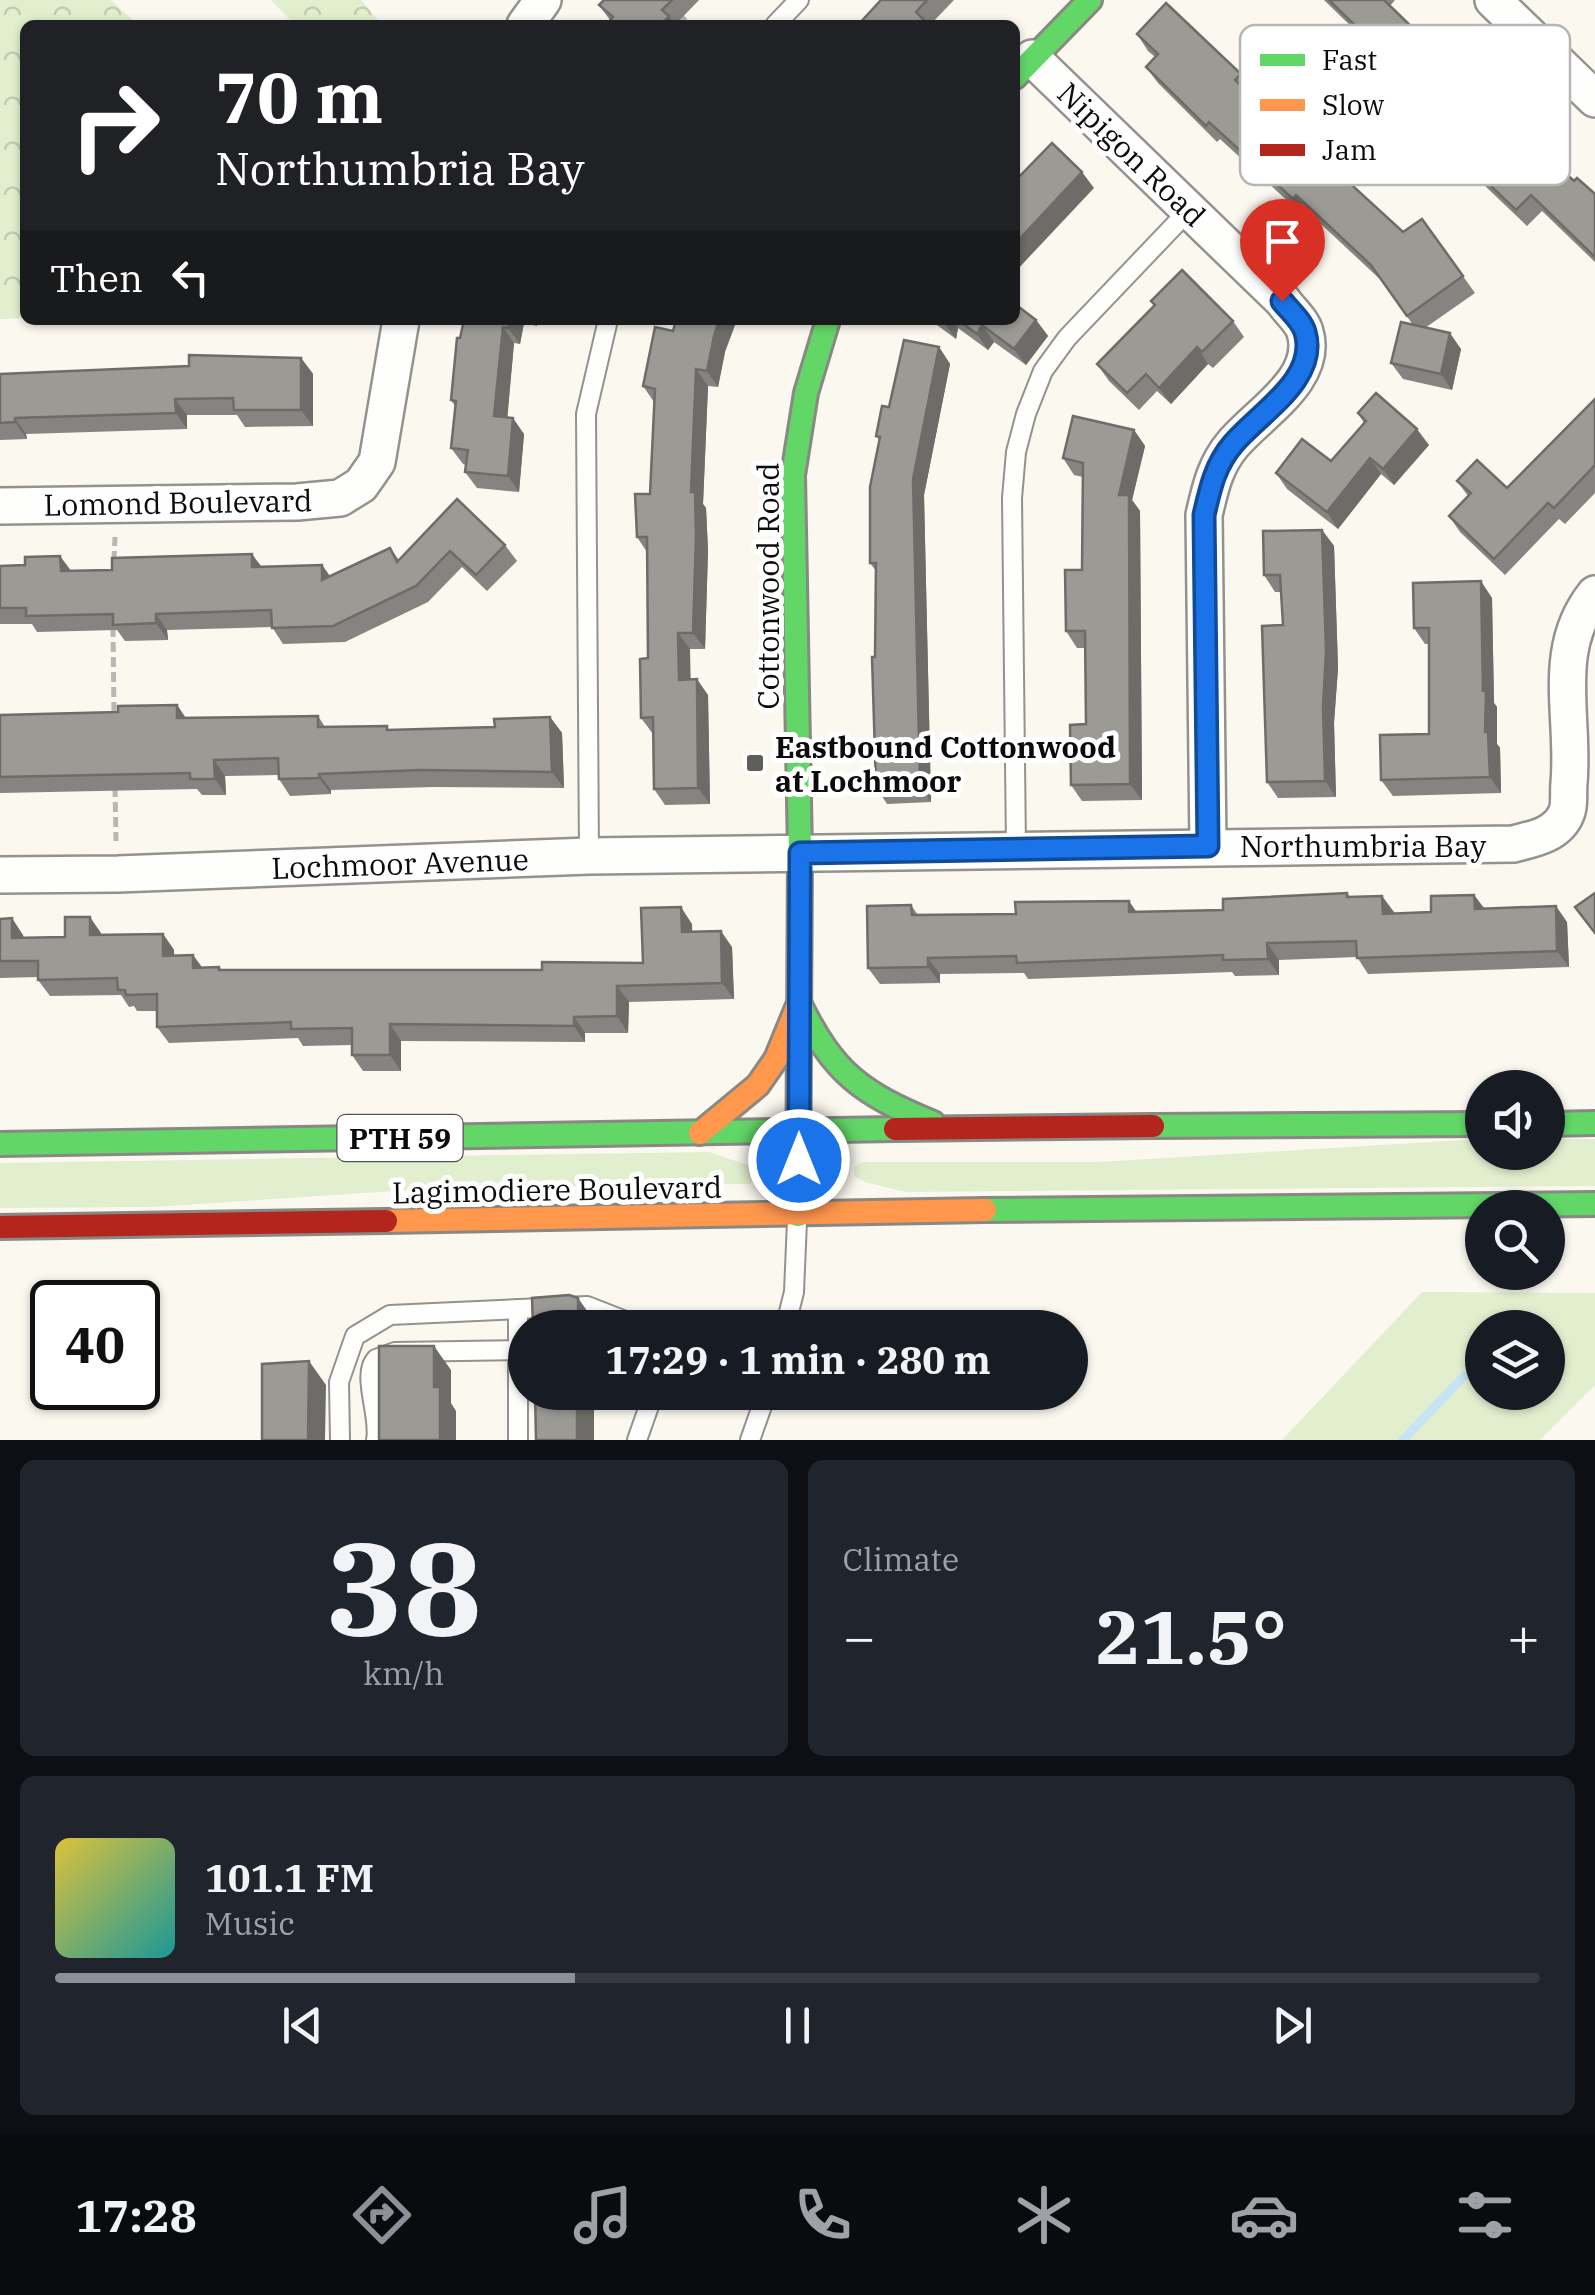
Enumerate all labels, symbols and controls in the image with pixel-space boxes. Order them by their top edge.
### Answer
legend [1240,25,1570,185]
text: Fast [1322,41,1377,78]
text: 70 m [215,51,383,142]
icon: right [50,60,180,190]
street label: Nipigon Road [1050,74,1214,234]
text: Slow [1322,86,1384,123]
text: Jam [1322,131,1377,168]
text: Northumbria Bay [215,139,585,197]
pin [1240,199,1325,302]
icon: arrive [1255,214,1310,269]
icon: left [163,250,218,305]
text: Then [50,253,143,302]
street label: Cottonwood Road [748,462,787,710]
street label: Lomond Boulevard [43,480,313,524]
place label: Eastbound Cottonwood at Lochmoor [775,727,1116,800]
marker: Eastbound Cottonwood at Lochmoor [744,752,766,774]
street label: Northumbria Bay [1240,826,1486,865]
street label: Lochmoor Avenue [271,839,529,887]
map controls [1465,1070,1565,1410]
button: sound [1465,1070,1565,1170]
position arrow [747,1108,851,1212]
road number: PTH 59 [338,1115,462,1161]
street label: Lagimodiere Boulevard [392,1167,722,1211]
button: search [1465,1190,1565,1290]
speed limit sign: 40 [30,1280,160,1410]
button: layers [1465,1310,1565,1410]
text: 17:29 · 1 min · 280 m [605,1335,991,1384]
text: 38 [326,1502,482,1671]
text: Climate [843,1538,959,1580]
text: 21.5° [1096,1587,1287,1685]
text: − [843,1601,876,1672]
text: + [1507,1601,1540,1672]
text: km/h [363,1652,444,1694]
text: 101.1 FM [205,1853,374,1902]
text: Music [205,1902,295,1944]
icon: previous [275,1998,330,2053]
icon: pause [770,1998,825,2053]
icon: next [1265,1998,1320,2053]
icon: directions [347,2180,417,2250]
icon: music [568,2180,638,2250]
icon: phone [788,2180,858,2250]
icon: climate [1009,2180,1079,2250]
icon: car [1229,2180,1299,2250]
icon: filters [1450,2180,1520,2250]
text: 17:28 [75,2186,197,2244]

